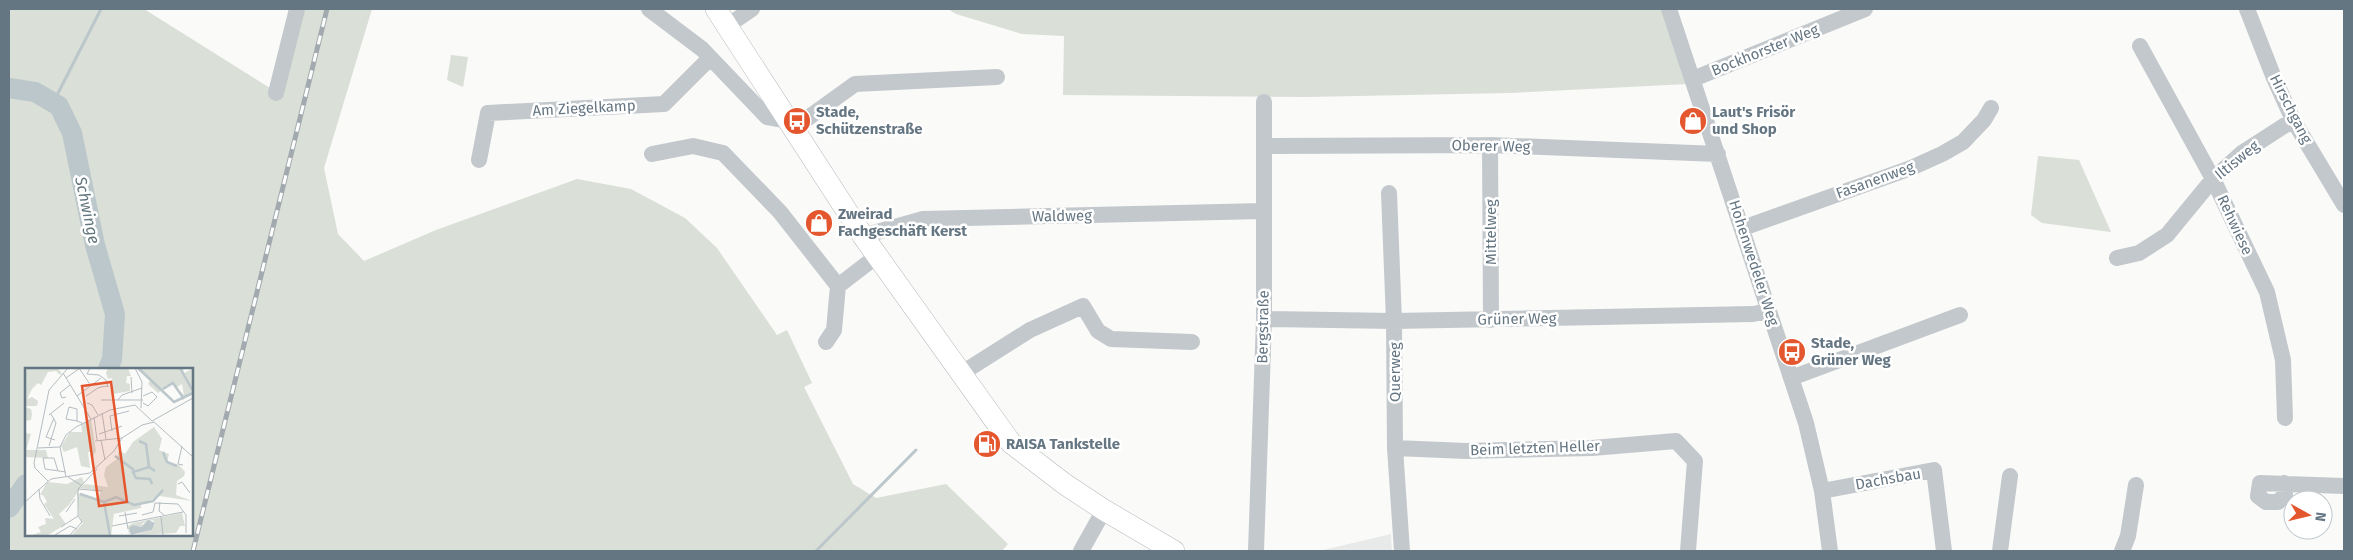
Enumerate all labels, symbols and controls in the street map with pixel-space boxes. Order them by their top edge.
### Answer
street label: Bockhorster Weg [1709,20,1821,80]
street label: Hirschgang [2266,71,2316,147]
street label: Am Ziegelkamp [532,96,636,120]
place label: Stade, Schützenstraße [816,103,923,138]
place label: Laut's Frisör und Shop [1712,103,1796,138]
bus stop icon: Stade, Schützenstraße [782,106,812,136]
shop icon: Laut's Frisör und Shop [1678,106,1708,136]
street label: Oberer Weg [1451,136,1531,156]
street label: Iltisweg [2211,136,2263,183]
street label: Fasanenweg [1833,157,1917,202]
water label: Schwinge [71,174,104,245]
street label: Rehwiese [2213,192,2257,258]
street label: Hohenwedeler Weg [1725,198,1783,328]
street label: Mittelweg [1482,199,1500,265]
place label: Zweirad Fachgeschäft Kerst [838,205,967,240]
street label: Waldweg [1032,206,1092,226]
shop icon: Zweirad Fachgeschäft Kerst [804,208,834,238]
street label: Bergstraße [1253,290,1273,364]
street label: Grüner Weg [1477,309,1557,329]
place label: Stade, Grüner Weg [1811,334,1892,369]
bus stop icon: Stade, Grüner Weg [1777,337,1807,367]
street label: Querweg [1386,342,1404,402]
inset map [25,368,192,535]
fuel station icon: RAISA Tankstelle [972,429,1002,459]
place label: RAISA Tankstelle [1006,435,1120,453]
street label: Beim letzten Heller [1470,437,1600,459]
street label: Dachsbau [1854,464,1922,494]
north arrow [2283,490,2333,540]
text: N [2311,511,2329,523]

